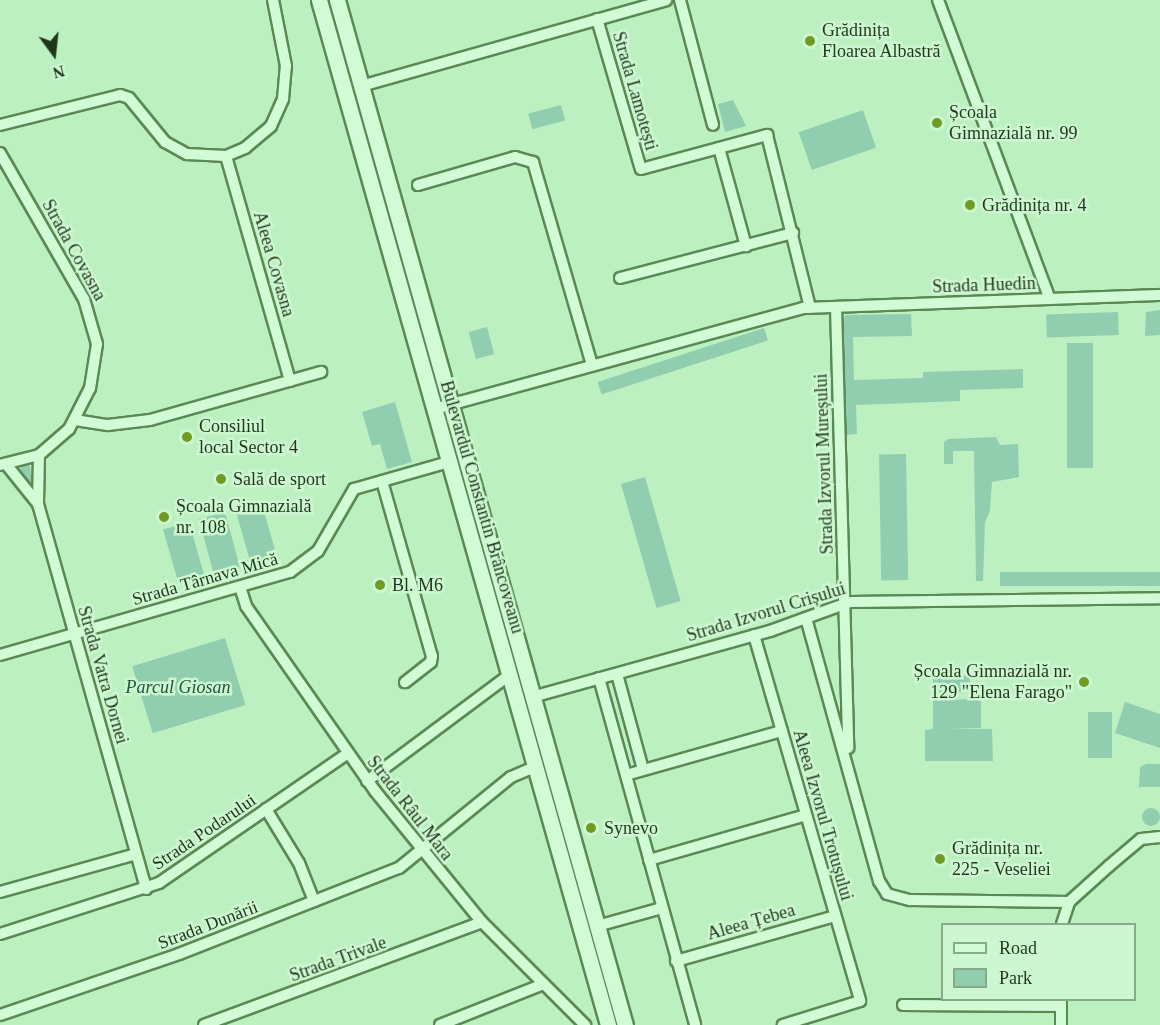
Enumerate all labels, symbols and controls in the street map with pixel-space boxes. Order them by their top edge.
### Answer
place label: Grădinița Floarea Albastră [822,20,941,63]
north arrow [24,24,84,84]
street label: Strada Lamotești [608,29,662,153]
marker: Grădinița Floarea Albastră [803,34,817,48]
text: N [51,62,67,82]
place label: Școala Gimnazială nr. 99 [949,102,1077,144]
marker: Școala Gimnazială nr. 99 [930,116,944,130]
place label: Grădinița nr. 4 [982,194,1086,216]
street label: Strada Covasna [37,196,111,304]
marker: Grădinița nr. 4 [963,198,977,212]
street label: Aleea Covasna [249,209,299,319]
street label: Strada Huedin [932,272,1036,298]
street label: Strada Izvorul Mureșului [810,373,838,555]
street label: Bulevardul Constantin Brâncoveanu [436,378,528,636]
place label: Consiliul local Sector 4 [199,416,298,458]
marker: Consiliul local Sector 4 [180,430,194,444]
place label: Sală de sport [233,468,326,490]
marker: Sală de sport [214,472,228,486]
place label: Școala Gimnazială nr. 108 [176,496,311,538]
marker: Școala Gimnazială nr. 108 [157,510,171,524]
street label: Strada Târnava Mică [129,548,281,610]
place label: Bl. M6 [392,574,443,596]
marker: Bl. M6 [373,578,387,592]
street label: Strada Izvorul Crișului [684,578,848,646]
street label: Strada Vatra Dornei [73,603,133,747]
place label: Școala Gimnazială nr. 129 "Elena Farago" [914,661,1072,704]
marker: Școala Gimnazială nr. 129 "Elena Farago" [1077,675,1091,689]
park label: Parcul Giosan [126,676,230,698]
street label: Aleea Izvorul Trotușului [788,727,858,903]
street label: Strada Râul Mara [362,751,458,865]
street label: Strada Podarului [148,789,260,875]
place label: Synevo [604,817,658,839]
marker: Synevo [582,819,600,837]
place label: Grădinița nr. 225 - Veseliei [952,838,1051,880]
marker: Grădinița nr. 225 - Veseliei [933,852,947,866]
street label: Strada Dunării [155,896,261,954]
street label: Aleea Țebea [705,899,797,945]
legend [941,923,1136,1001]
street label: Strada Trivale [286,931,390,987]
text: Road [999,938,1037,958]
text: Park [999,968,1032,988]

